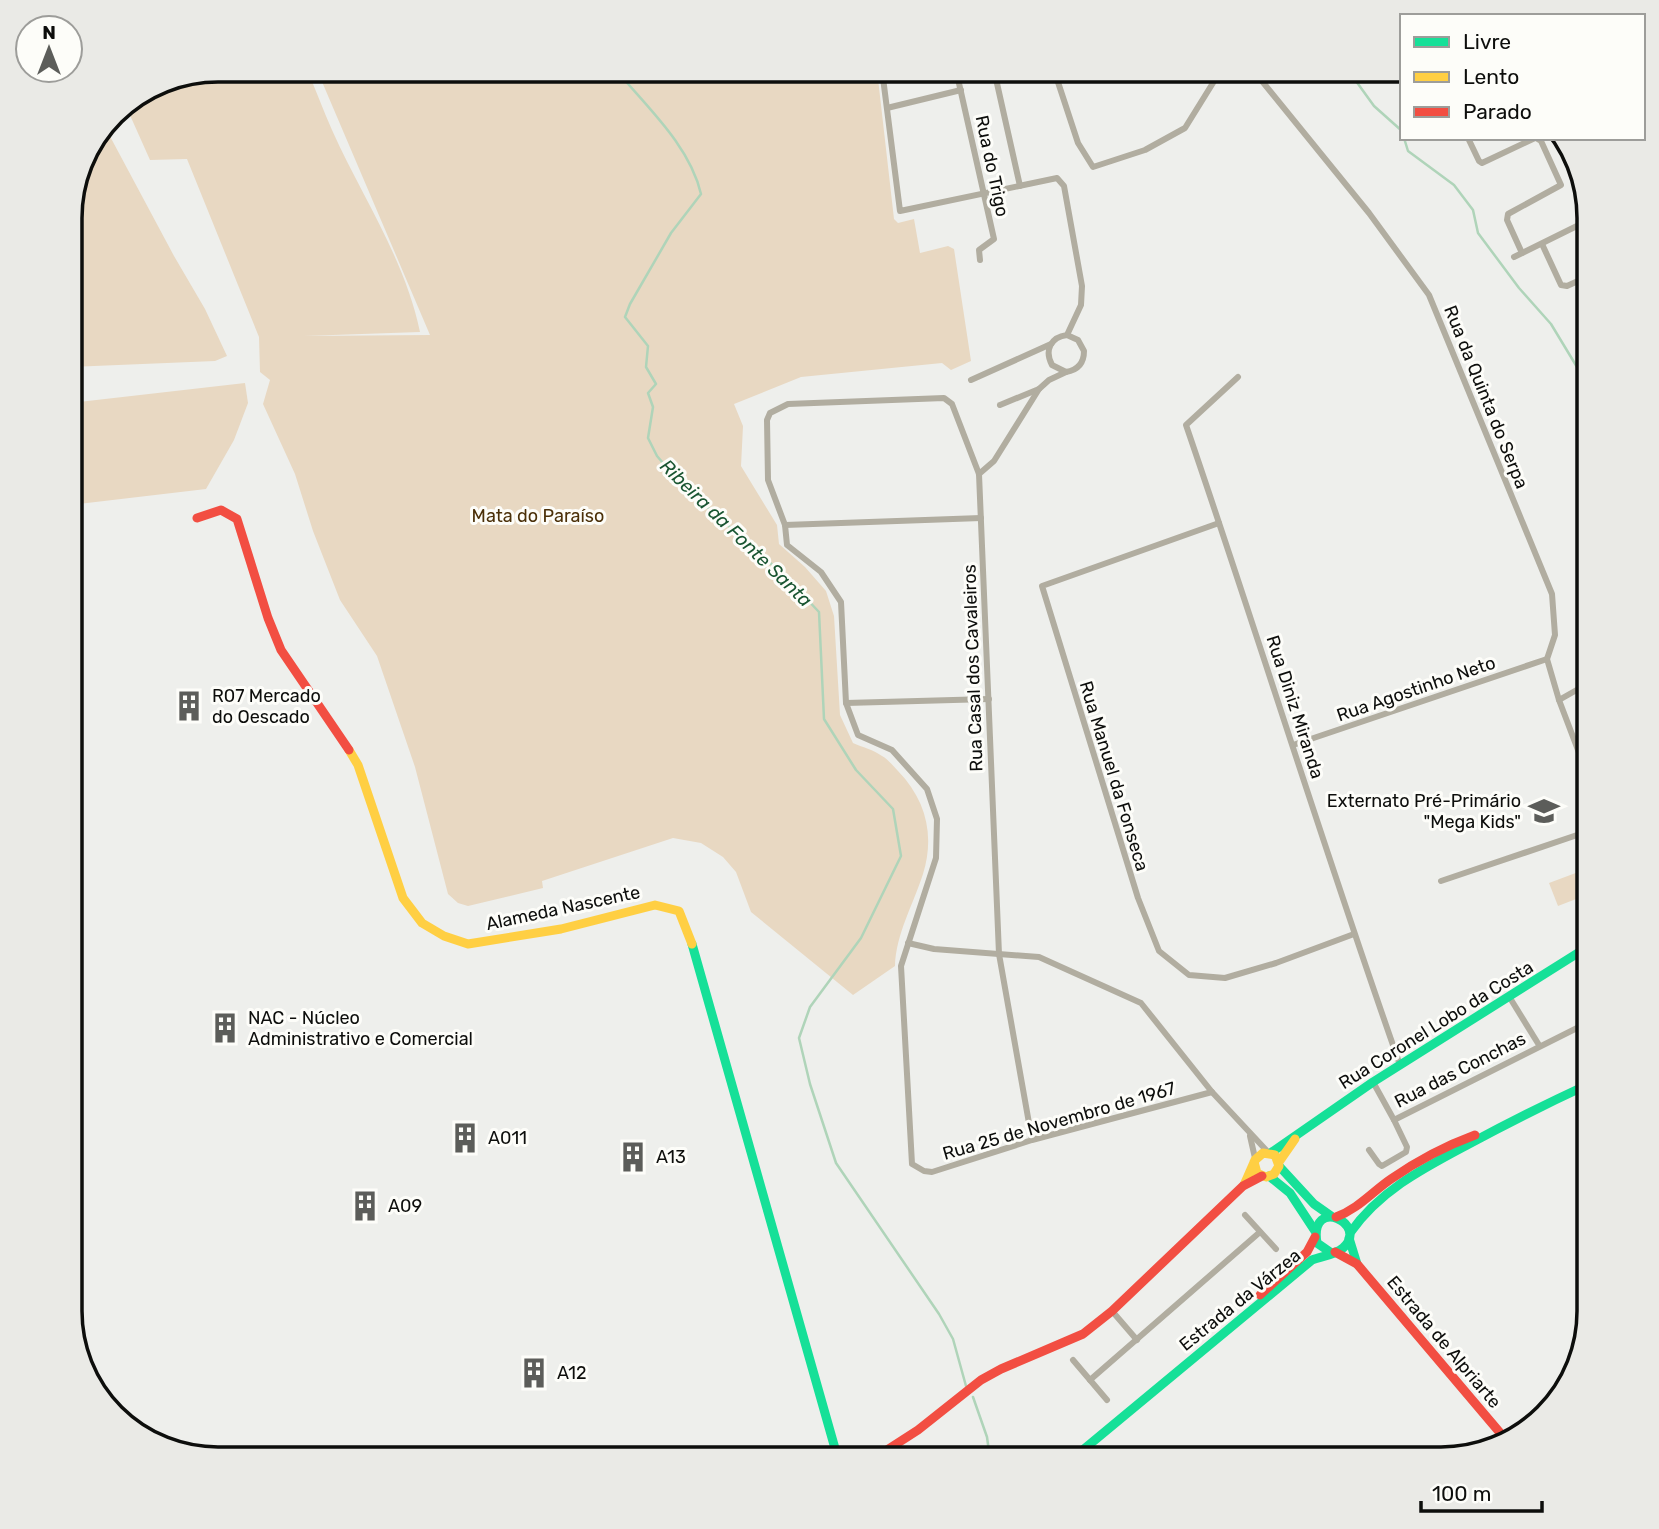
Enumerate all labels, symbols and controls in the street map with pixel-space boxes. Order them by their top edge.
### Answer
north arrow [14,14,84,84]
legend [1400,14,1645,140]
text: N [42,21,56,44]
text: Livre [1463,29,1511,54]
text: Lento [1463,64,1519,89]
text: Parado [1463,99,1532,124]
street label: Rua do Trigo [971,113,1013,219]
street label: Rua da Quinta do Serpa [1439,302,1533,492]
water label: Ribeira da Fonte Santa [655,454,817,612]
park label: Mata do Paraíso [472,505,604,527]
street label: Rua Casal dos Cavaleiros [958,564,988,772]
street label: Rua Diniz Miranda [1261,633,1329,781]
street label: Rua Agostinho Neto [1334,651,1498,727]
street label: Rua Manuel da Fonseca [1075,678,1153,874]
place label: R07 Mercado do Oescado [212,685,321,728]
building icon: R07 Mercado do Oescado [172,689,206,723]
place label: Externato Pré-Primário "Mega Kids" [1327,790,1521,833]
school or university icon: Externato Pré-Primário "Mega Kids" [1527,794,1561,828]
street label: Alameda Nascente [484,881,642,935]
street label: Rua Coronel Lobo da Costa [1335,956,1537,1094]
place label: NAC - Núcleo Administrativo e Comercial [248,1007,473,1050]
building icon: NAC - Núcleo Administrativo e Comercial [208,1011,242,1045]
street label: Rua das Conchas [1391,1027,1529,1113]
street label: Rua 25 de Novembro de 1967 [940,1077,1178,1165]
building icon: A011 [448,1121,482,1155]
place label: A011 [488,1127,527,1149]
building icon: A13 [616,1140,650,1174]
place label: A13 [656,1146,686,1168]
building icon: A09 [348,1189,382,1223]
place label: A09 [388,1195,422,1217]
street label: Estrada da Várzea [1175,1244,1305,1356]
street label: Estrada de Alpriarte [1382,1271,1506,1413]
building icon: A12 [517,1356,551,1390]
place label: A12 [557,1362,587,1384]
scale bar [1421,1470,1542,1514]
text: 100 m [1432,1481,1491,1506]

